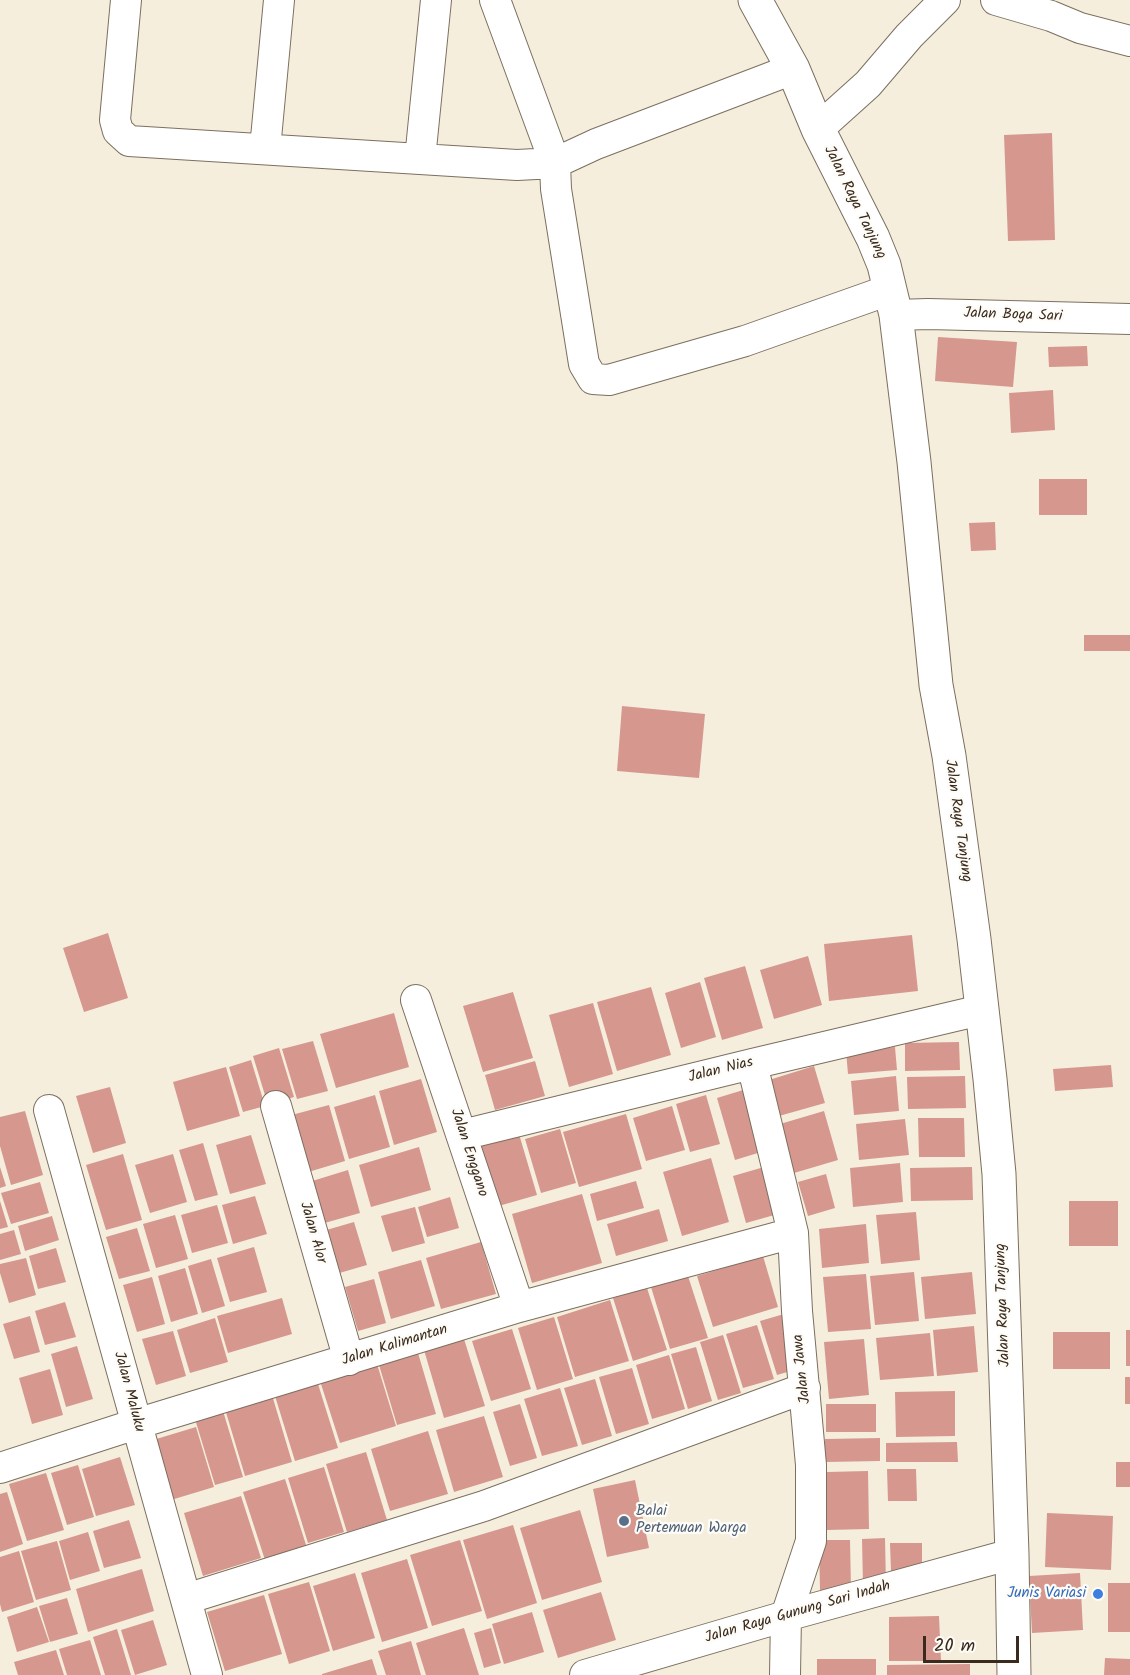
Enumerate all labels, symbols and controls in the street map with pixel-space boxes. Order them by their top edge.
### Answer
street label: Jalan Raya Tanjung [819,143,889,263]
street label: Jalan Boga Sari [963,305,1063,327]
street label: Jalan Raya Tanjung [939,758,975,884]
street label: Jalan Nias [687,1054,755,1088]
street label: Jalan Enggano [445,1107,491,1199]
street label: Jalan Alor [295,1200,329,1266]
street label: Jalan Raya Tanjung [993,1243,1015,1367]
street label: Jalan Kalimantan [340,1321,450,1371]
street label: Jalan Jawa [790,1333,816,1405]
street label: Jalan Maluku [109,1350,147,1434]
place label: Balai Pertemuan Warga [636,1503,747,1538]
marker: Balai Pertemuan Warga [617,1514,631,1528]
street label: Jalan Raya Gunung Sari Indah [703,1578,893,1648]
place label: Junis Variasi [1007,1585,1086,1603]
marker: Junis Variasi [1091,1587,1105,1601]
scale bar [926,1624,1022,1662]
text: 20 m [934,1632,975,1661]

